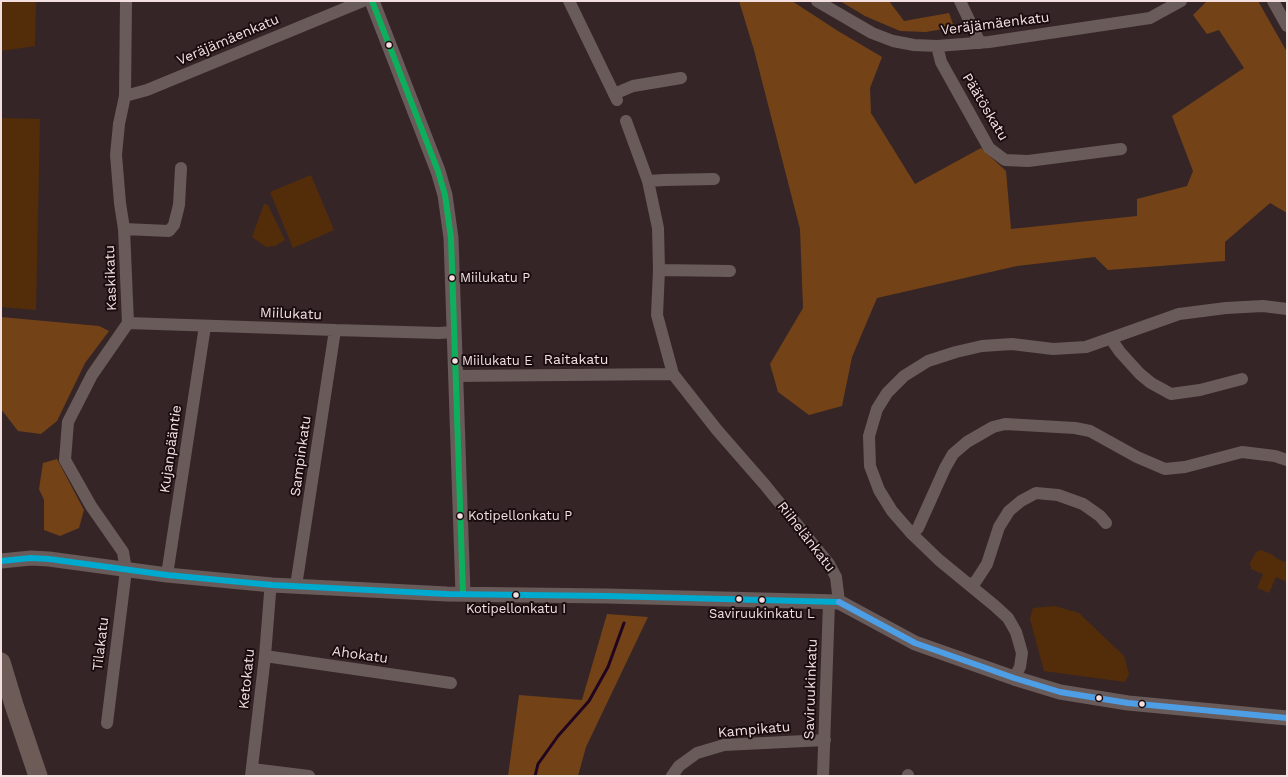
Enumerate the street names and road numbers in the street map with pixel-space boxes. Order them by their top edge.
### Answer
street label: Veräjämäenkatu [940,9,1050,39]
street label: Veräjämäenkatu [174,11,282,69]
street label: Päätöskatu [958,70,1012,144]
street label: Kaskikatu [101,245,121,311]
street label: Miilukatu [260,305,322,323]
street label: Raitakatu [544,352,608,368]
street label: Kujanpääntie [157,404,185,494]
street label: Sampinkatu [287,415,315,497]
street label: Riihelänkatu [773,499,839,575]
street label: Tilakatu [89,616,113,672]
street label: Saviruukinkatu [801,638,821,740]
street label: Ahokatu [331,643,389,667]
street label: Ketokatu [235,648,259,710]
street label: Kampikatu [717,718,791,742]

